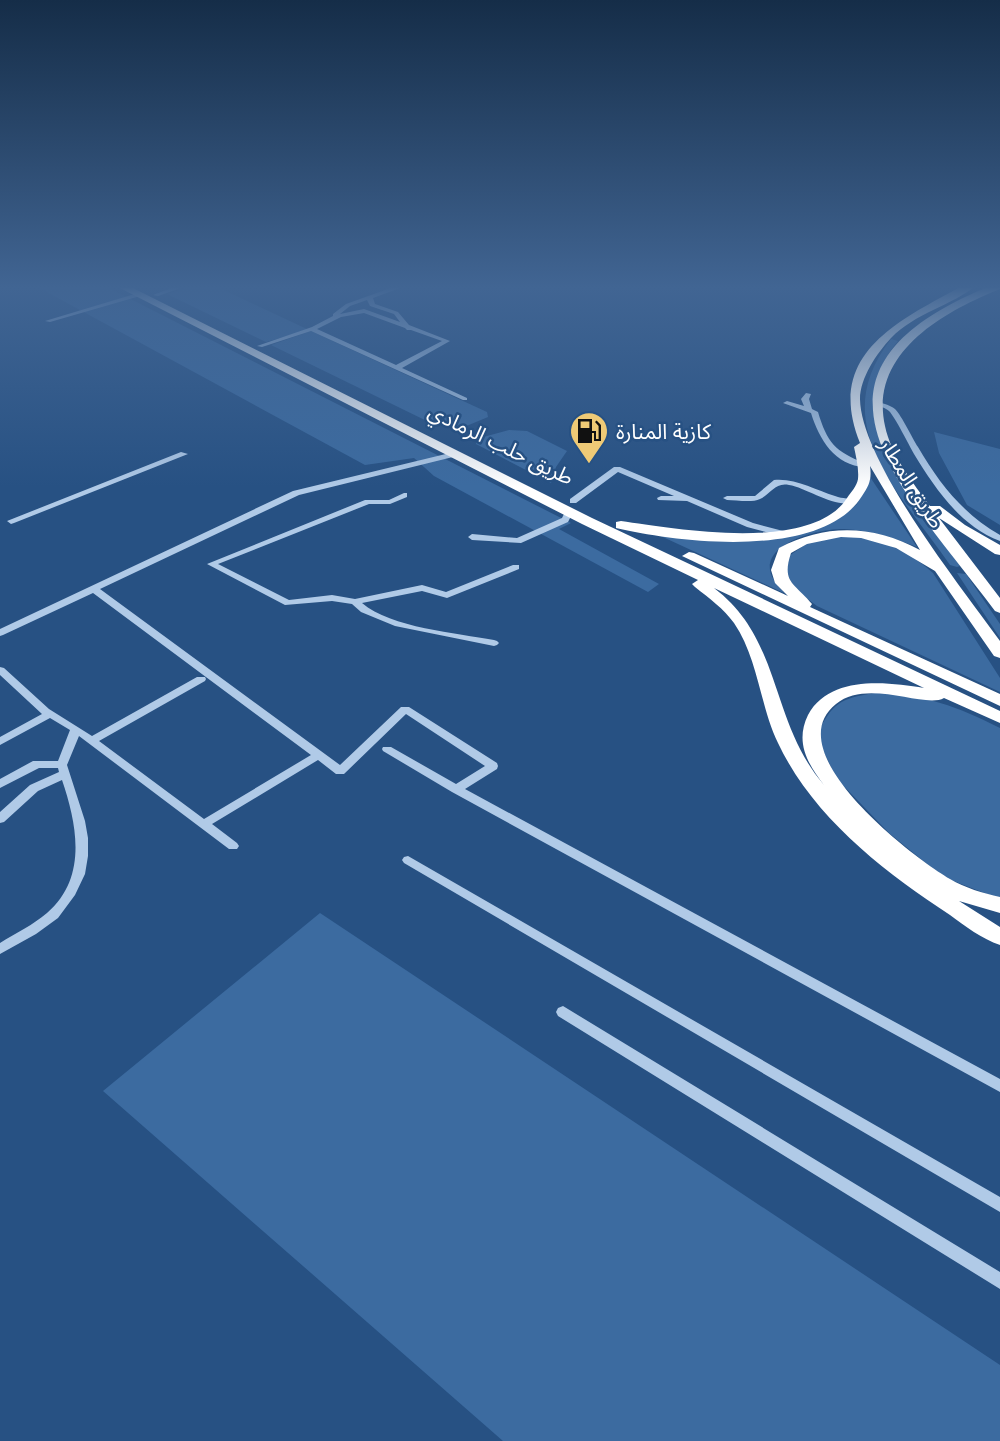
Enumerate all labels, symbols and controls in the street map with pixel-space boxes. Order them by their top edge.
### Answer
street label: طريق حلب الرمادي [423,398,578,493]
fuel station icon: كازية المنارة [568,410,610,465]
place label: كازية المنارة [616,419,711,444]
street label: طريق المطار [873,432,950,533]

